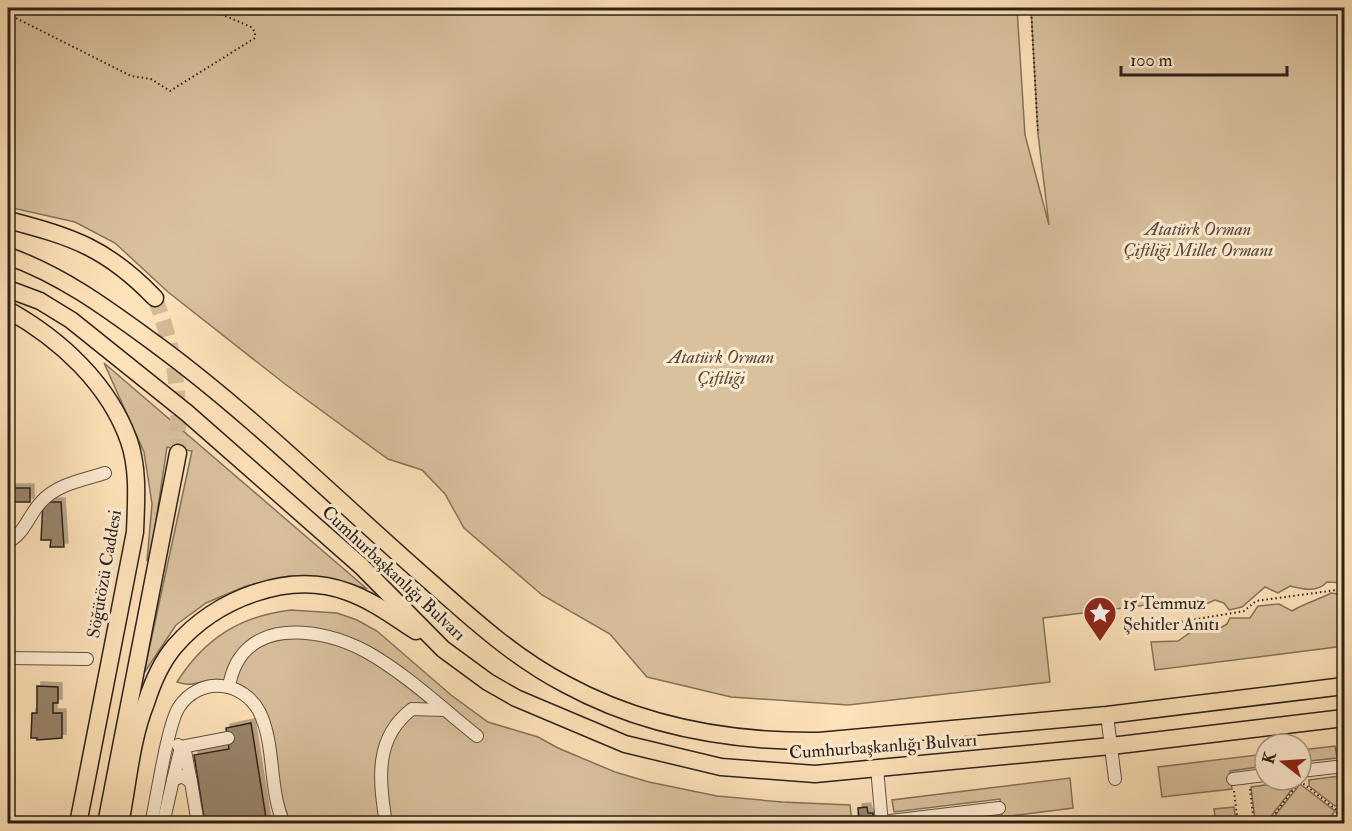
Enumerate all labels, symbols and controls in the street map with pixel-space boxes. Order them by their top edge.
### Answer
scale bar [1121,39,1288,77]
text: 100 m [1130,49,1173,72]
park label: Atatürk Orman Çiftliği Millet Ormanı [1123,218,1273,262]
park label: Atatürk Orman Çiftliği [666,346,774,390]
street label: Cumhurbaşkanlığı Bulvarı [317,501,470,646]
street label: Söğütözü Caddesi [82,508,127,640]
place label: 15 Temmuz Şehitler Anıtı [1123,592,1219,636]
place icon: 15 Temmuz Şehitler Anıtı [1082,595,1118,642]
street label: Cumhurbaşkanlığı Bulvarı [788,728,978,765]
north arrow [1253,732,1313,792]
text: K [1258,749,1281,766]

